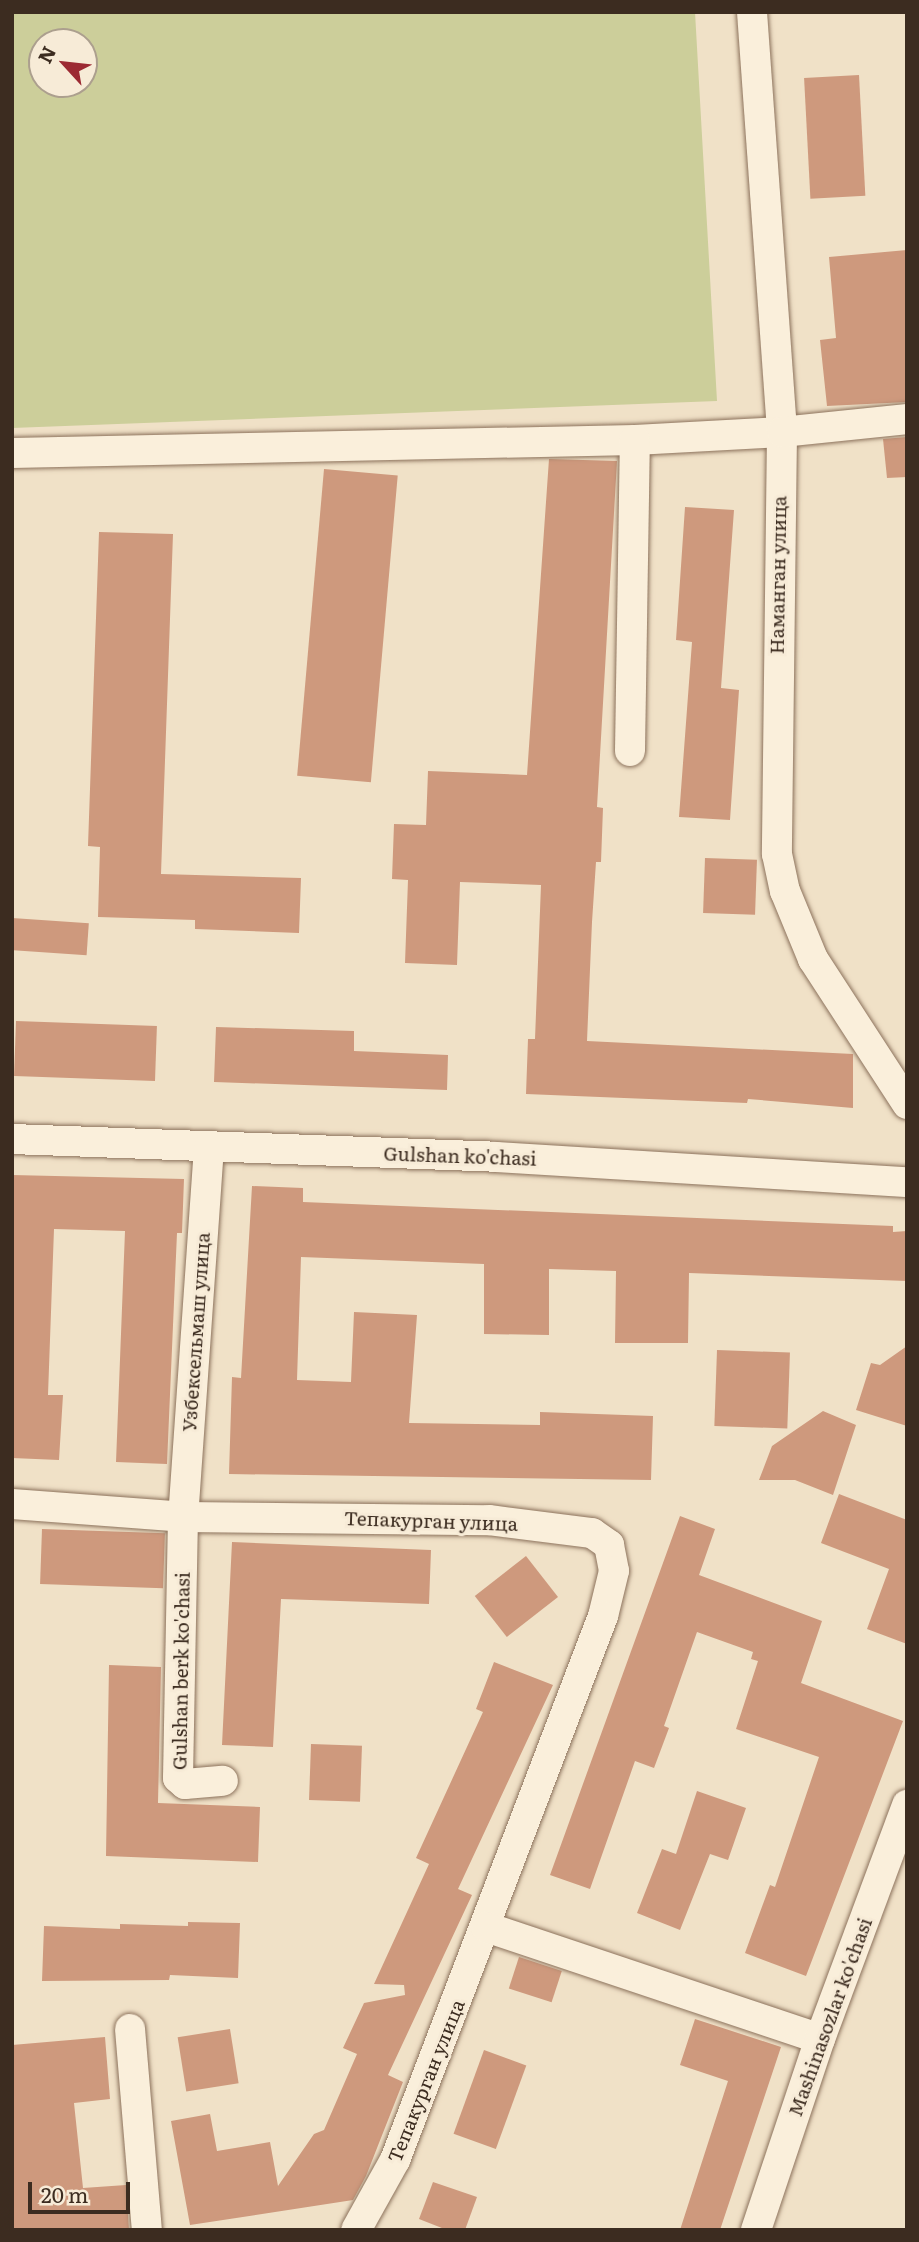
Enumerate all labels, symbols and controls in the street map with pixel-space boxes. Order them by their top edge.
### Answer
north arrow [28,28,98,98]
text: N [30,41,62,68]
street label: Наманган улица [765,496,791,654]
street label: Gulshan ko'chasi [383,1142,537,1170]
street label: Узбексельмаш улица [178,1232,214,1432]
street label: Тепакурган улица [344,1507,518,1535]
street label: Gulshan berk ko'chasi [168,1572,194,1770]
street label: Mashinasozlar ko'chasi [783,1915,877,2119]
street label: Тепакурган улица [383,1996,469,2166]
scale bar [32,2168,133,2212]
text: 20 m [41,2178,88,2209]

